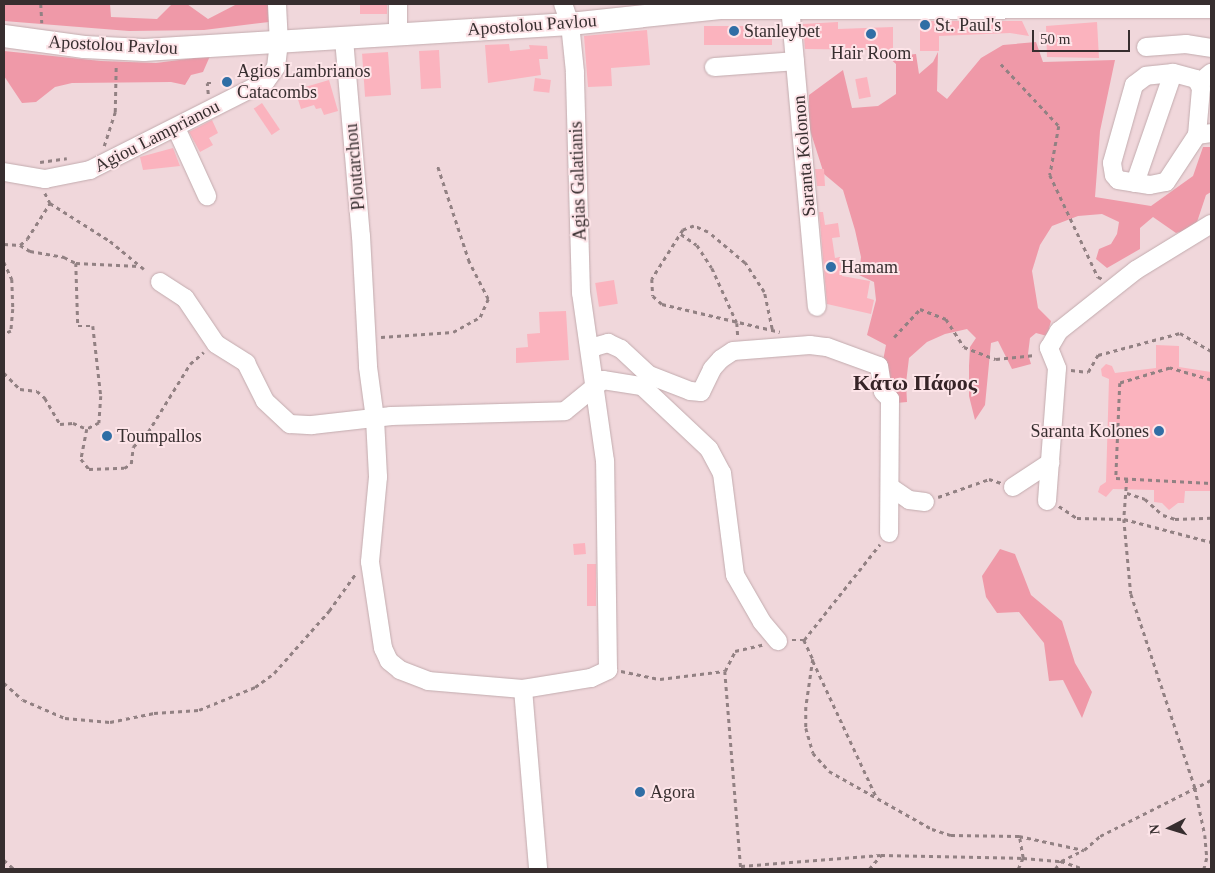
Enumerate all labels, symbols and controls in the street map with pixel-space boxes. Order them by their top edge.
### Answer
street label: Apostolou Pavlou [467,10,597,40]
place label: St. Paul's [935,14,1001,36]
marker: St. Paul's [919,19,931,31]
place label: Stanleybet [744,20,820,42]
scale bar [1035,20,1132,52]
marker: Stanleybet [728,25,740,37]
marker: Hair Room [865,28,877,40]
street label: Apostolou Pavlou [48,31,178,59]
text: 50 m [1040,31,1070,47]
place label: Hair Room [831,42,911,64]
place label: Agios Lambrianos Catacombs [237,61,370,104]
marker: Agios Lambrianos Catacombs [221,76,233,88]
street label: Agiou Lamprianou [91,95,223,177]
street label: Saranta Kolonon [788,95,820,217]
street label: Agias Galatianis [565,121,591,241]
street label: Ploutarchou [340,123,370,211]
place label: Hamam [841,256,898,278]
marker: Hamam [825,261,837,273]
district label: Κάτω Πάφος [853,370,977,396]
place label: Saranta Kolones [1031,420,1149,442]
place label: Toumpallos [117,425,202,447]
marker: Saranta Kolones [1153,425,1165,437]
marker: Toumpallos [101,430,113,442]
place label: Agora [650,781,695,803]
marker: Agora [634,786,646,798]
north arrow [1145,803,1195,853]
text: N [1147,824,1162,835]

